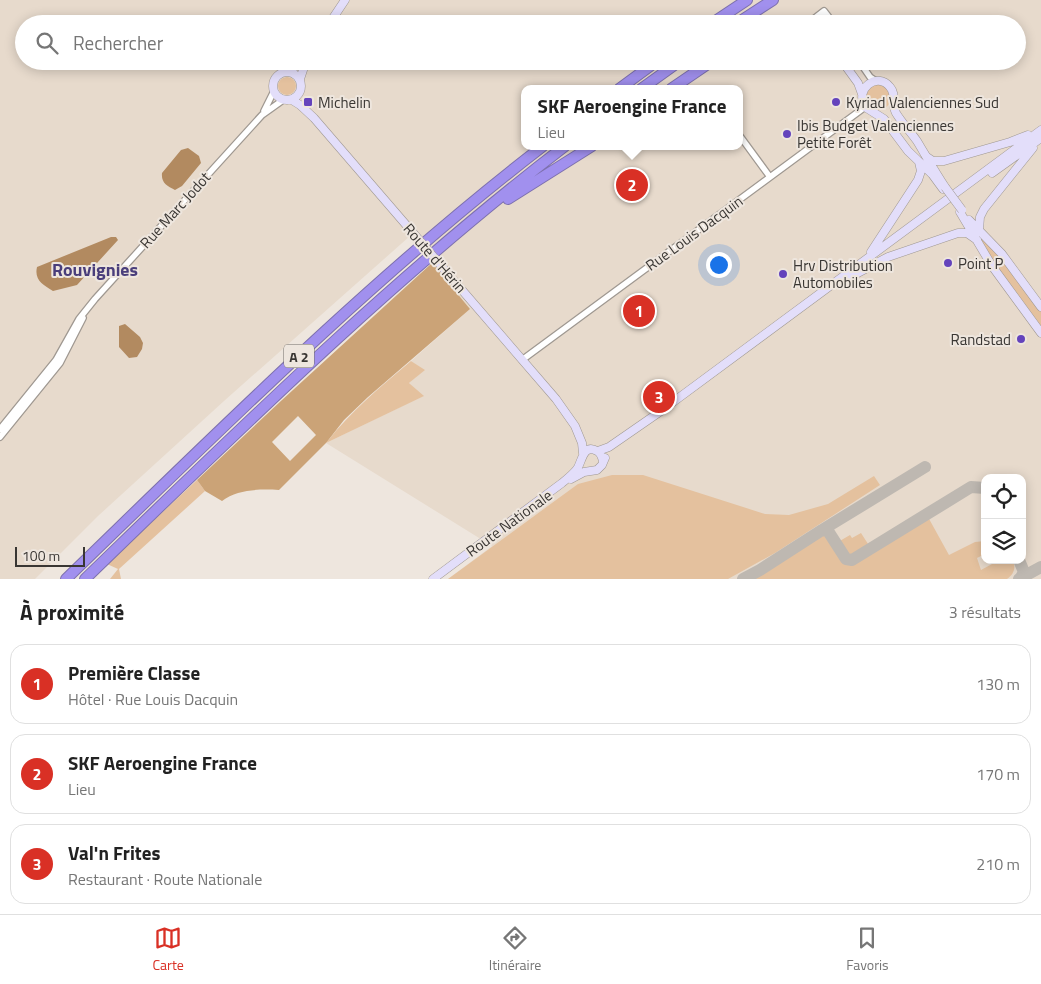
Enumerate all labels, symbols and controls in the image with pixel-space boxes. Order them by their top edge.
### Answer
search box [15,15,1026,70]
text: Rechercher [73,28,163,57]
icon: search [33,29,61,57]
popup [521,85,743,150]
place label: Michelin [318,91,371,114]
text: SKF Aeroengine France [538,91,726,120]
place label: Kyriad Valenciennes Sud [846,91,999,114]
marker: Michelin [302,96,314,108]
marker: Kyriad Valenciennes Sud [830,96,842,108]
place label: Ibis Budget Valenciennes Petite Forêt [797,114,954,154]
text: Lieu [538,120,565,144]
marker: Ibis Budget Valenciennes Petite Forêt [781,128,793,140]
street label: Rue Marc Jodot [134,166,216,253]
pin: 2 [616,166,648,204]
street label: Rue Louis Dacquin [641,190,747,276]
street label: Route d'Hérin [398,218,472,298]
your location [706,252,732,278]
place label: Point P [958,252,1004,275]
place label: Hrv Distribution Automobiles [793,254,893,294]
district label: Rouvignies [52,256,138,283]
marker: Point P [942,257,954,269]
marker: Hrv Distribution Automobiles [777,268,789,280]
pin: 1 [623,292,655,330]
place label: Randstad [951,328,1011,351]
marker: Randstad [1015,333,1027,345]
road number: A 2 [284,344,314,368]
pin: 3 [643,378,675,416]
map controls [981,474,1026,564]
button: locate [981,474,1026,519]
street label: Route Nationale [461,484,557,562]
button: layers [981,519,1026,564]
scale bar [15,544,85,567]
text: 100 m [22,545,60,566]
text: À proximité [20,596,124,628]
text: 3 résultats [949,600,1021,624]
text: Première Classe [68,658,200,687]
text: 1 [33,672,41,696]
text: 130 m [976,672,1020,696]
text: Hôtel · Rue Louis Dacquin [68,687,238,711]
text: SKF Aeroengine France [68,748,257,777]
text: 2 [33,762,41,786]
text: 170 m [976,762,1020,786]
text: Lieu [68,777,96,801]
text: Val'n Frites [68,838,160,867]
text: 3 [33,852,41,876]
text: 210 m [976,852,1020,876]
text: Restaurant · Route Nationale [68,867,262,891]
tab: Carte [152,924,184,975]
tab: Itinéraire [489,924,541,975]
tab: Favoris [846,924,889,975]

